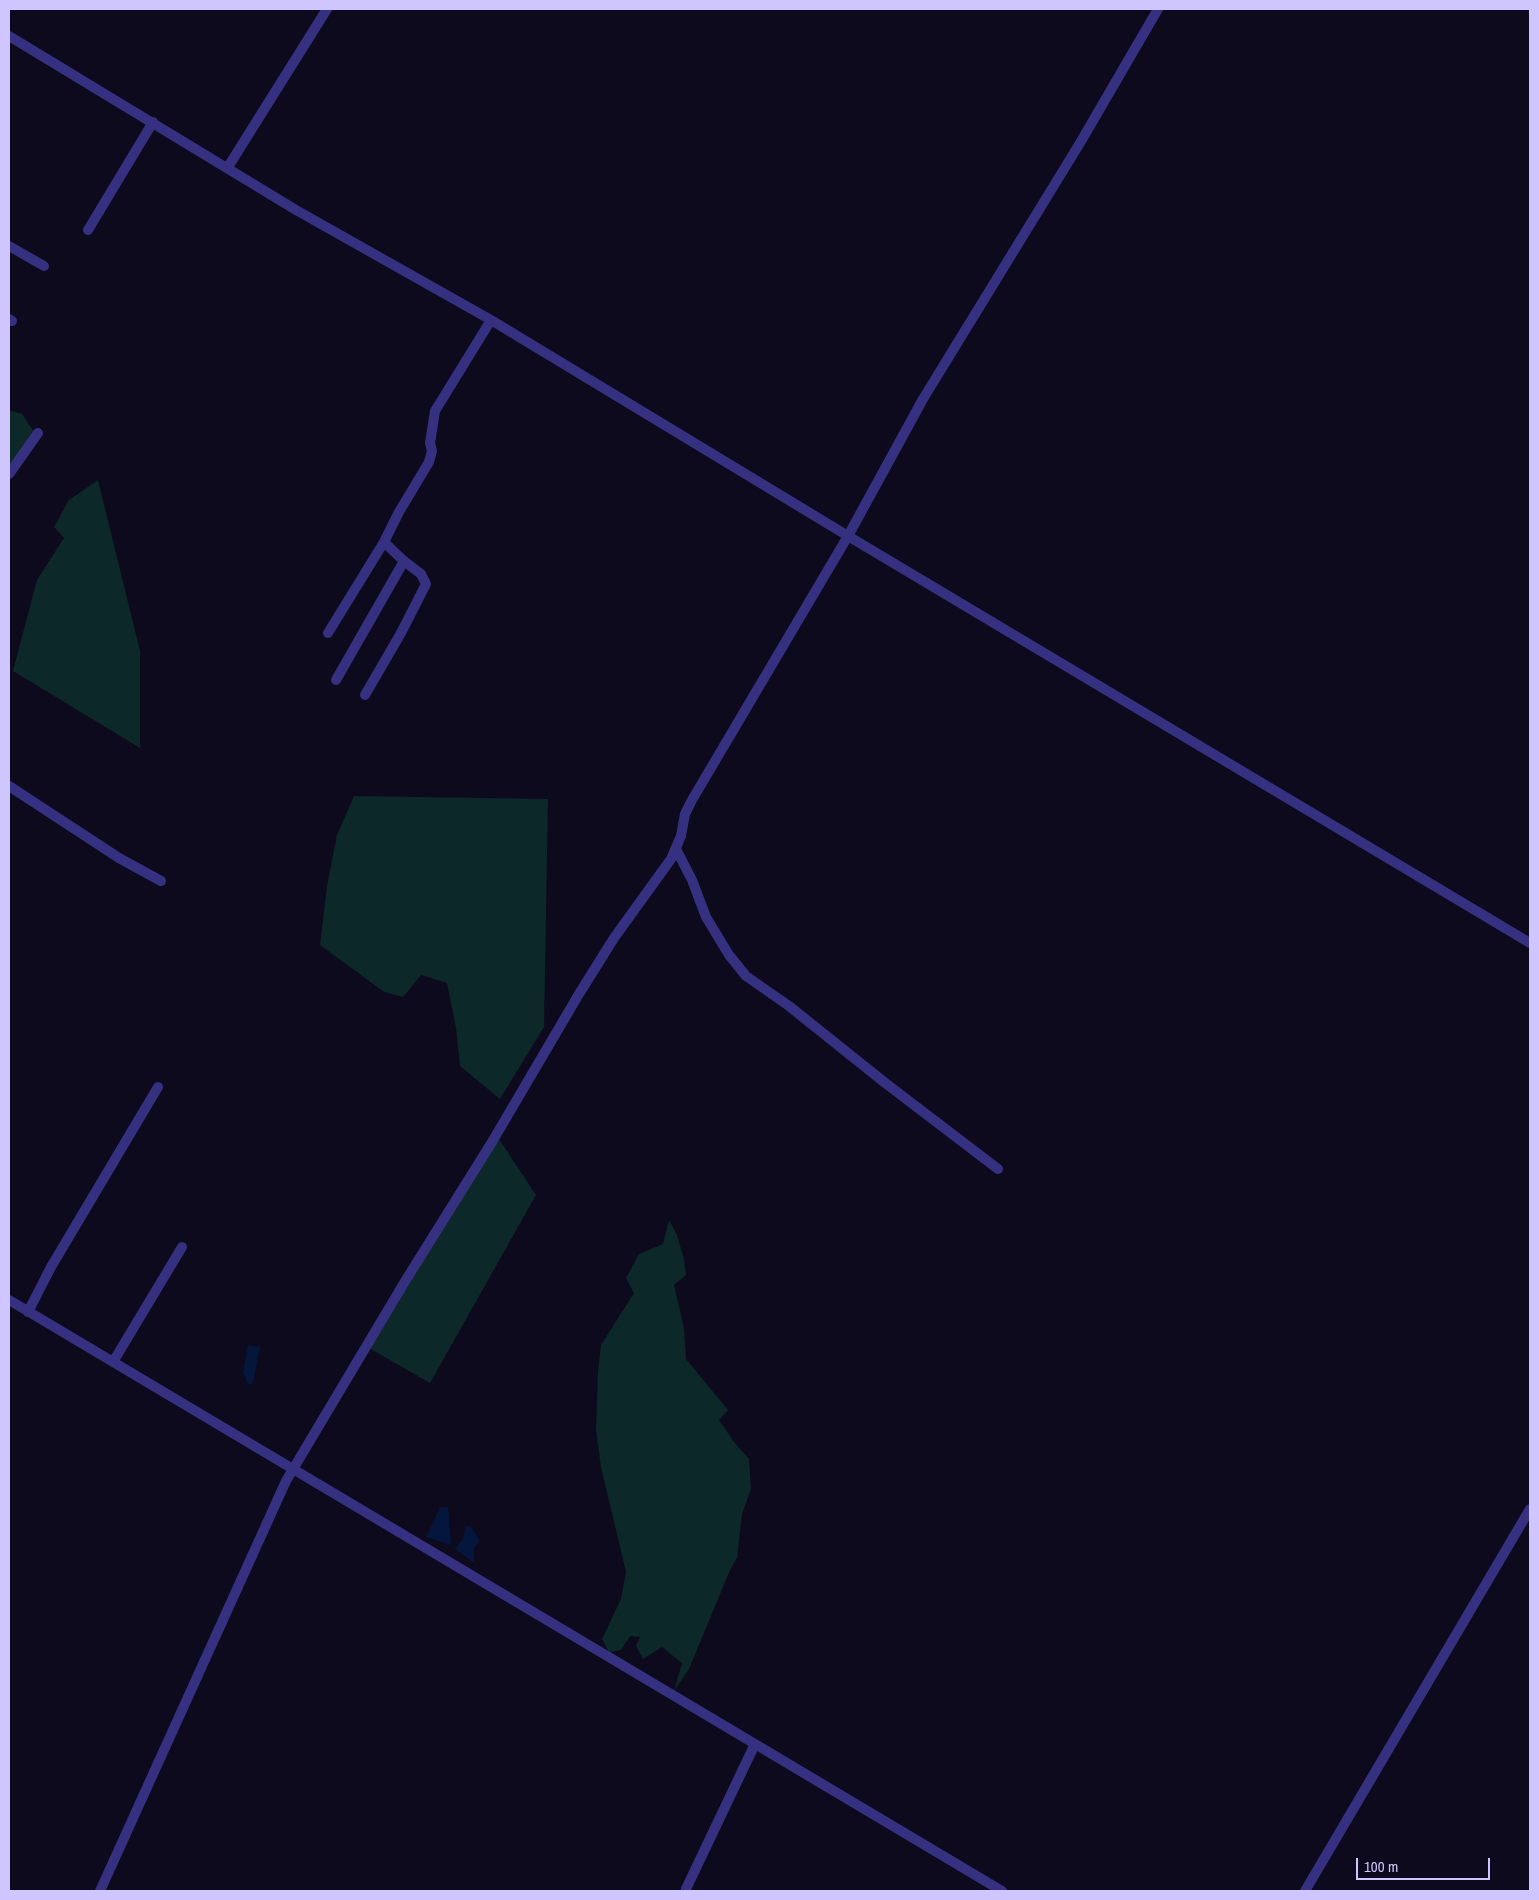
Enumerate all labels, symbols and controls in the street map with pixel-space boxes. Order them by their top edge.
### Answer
scale bar [1359,1848,1493,1880]
text: 100 m [1364,1856,1398,1877]

